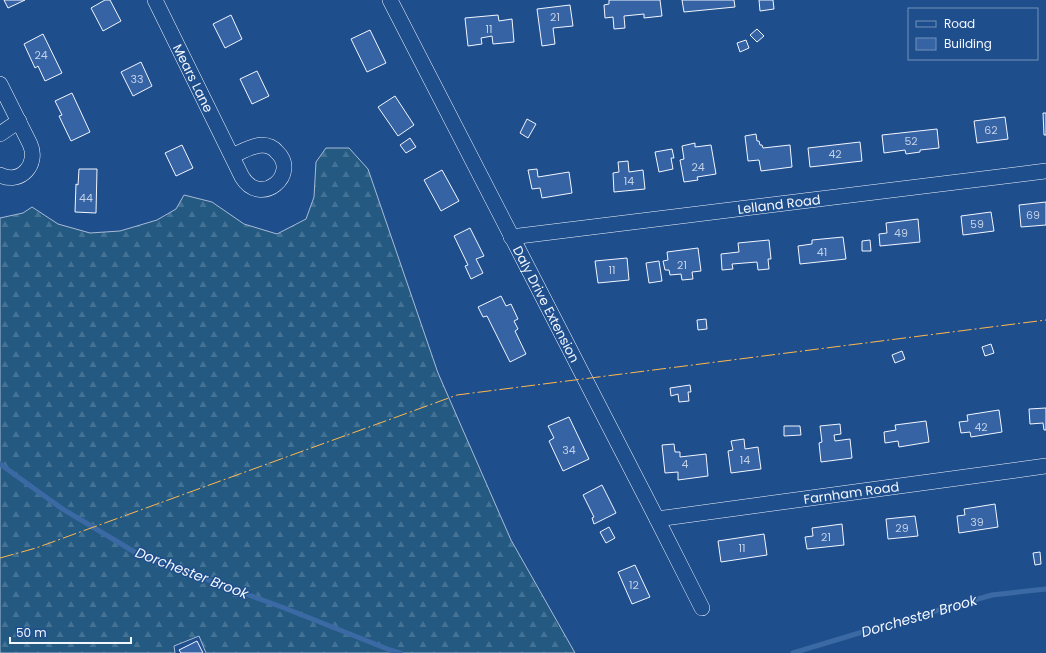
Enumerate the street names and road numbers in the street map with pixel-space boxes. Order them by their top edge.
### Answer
street label: Mears Lane [169,41,218,115]
street label: Lelland Road [736,189,821,218]
street label: Daly Drive Extension [509,242,584,366]
street label: Farnham Road [802,477,900,508]

